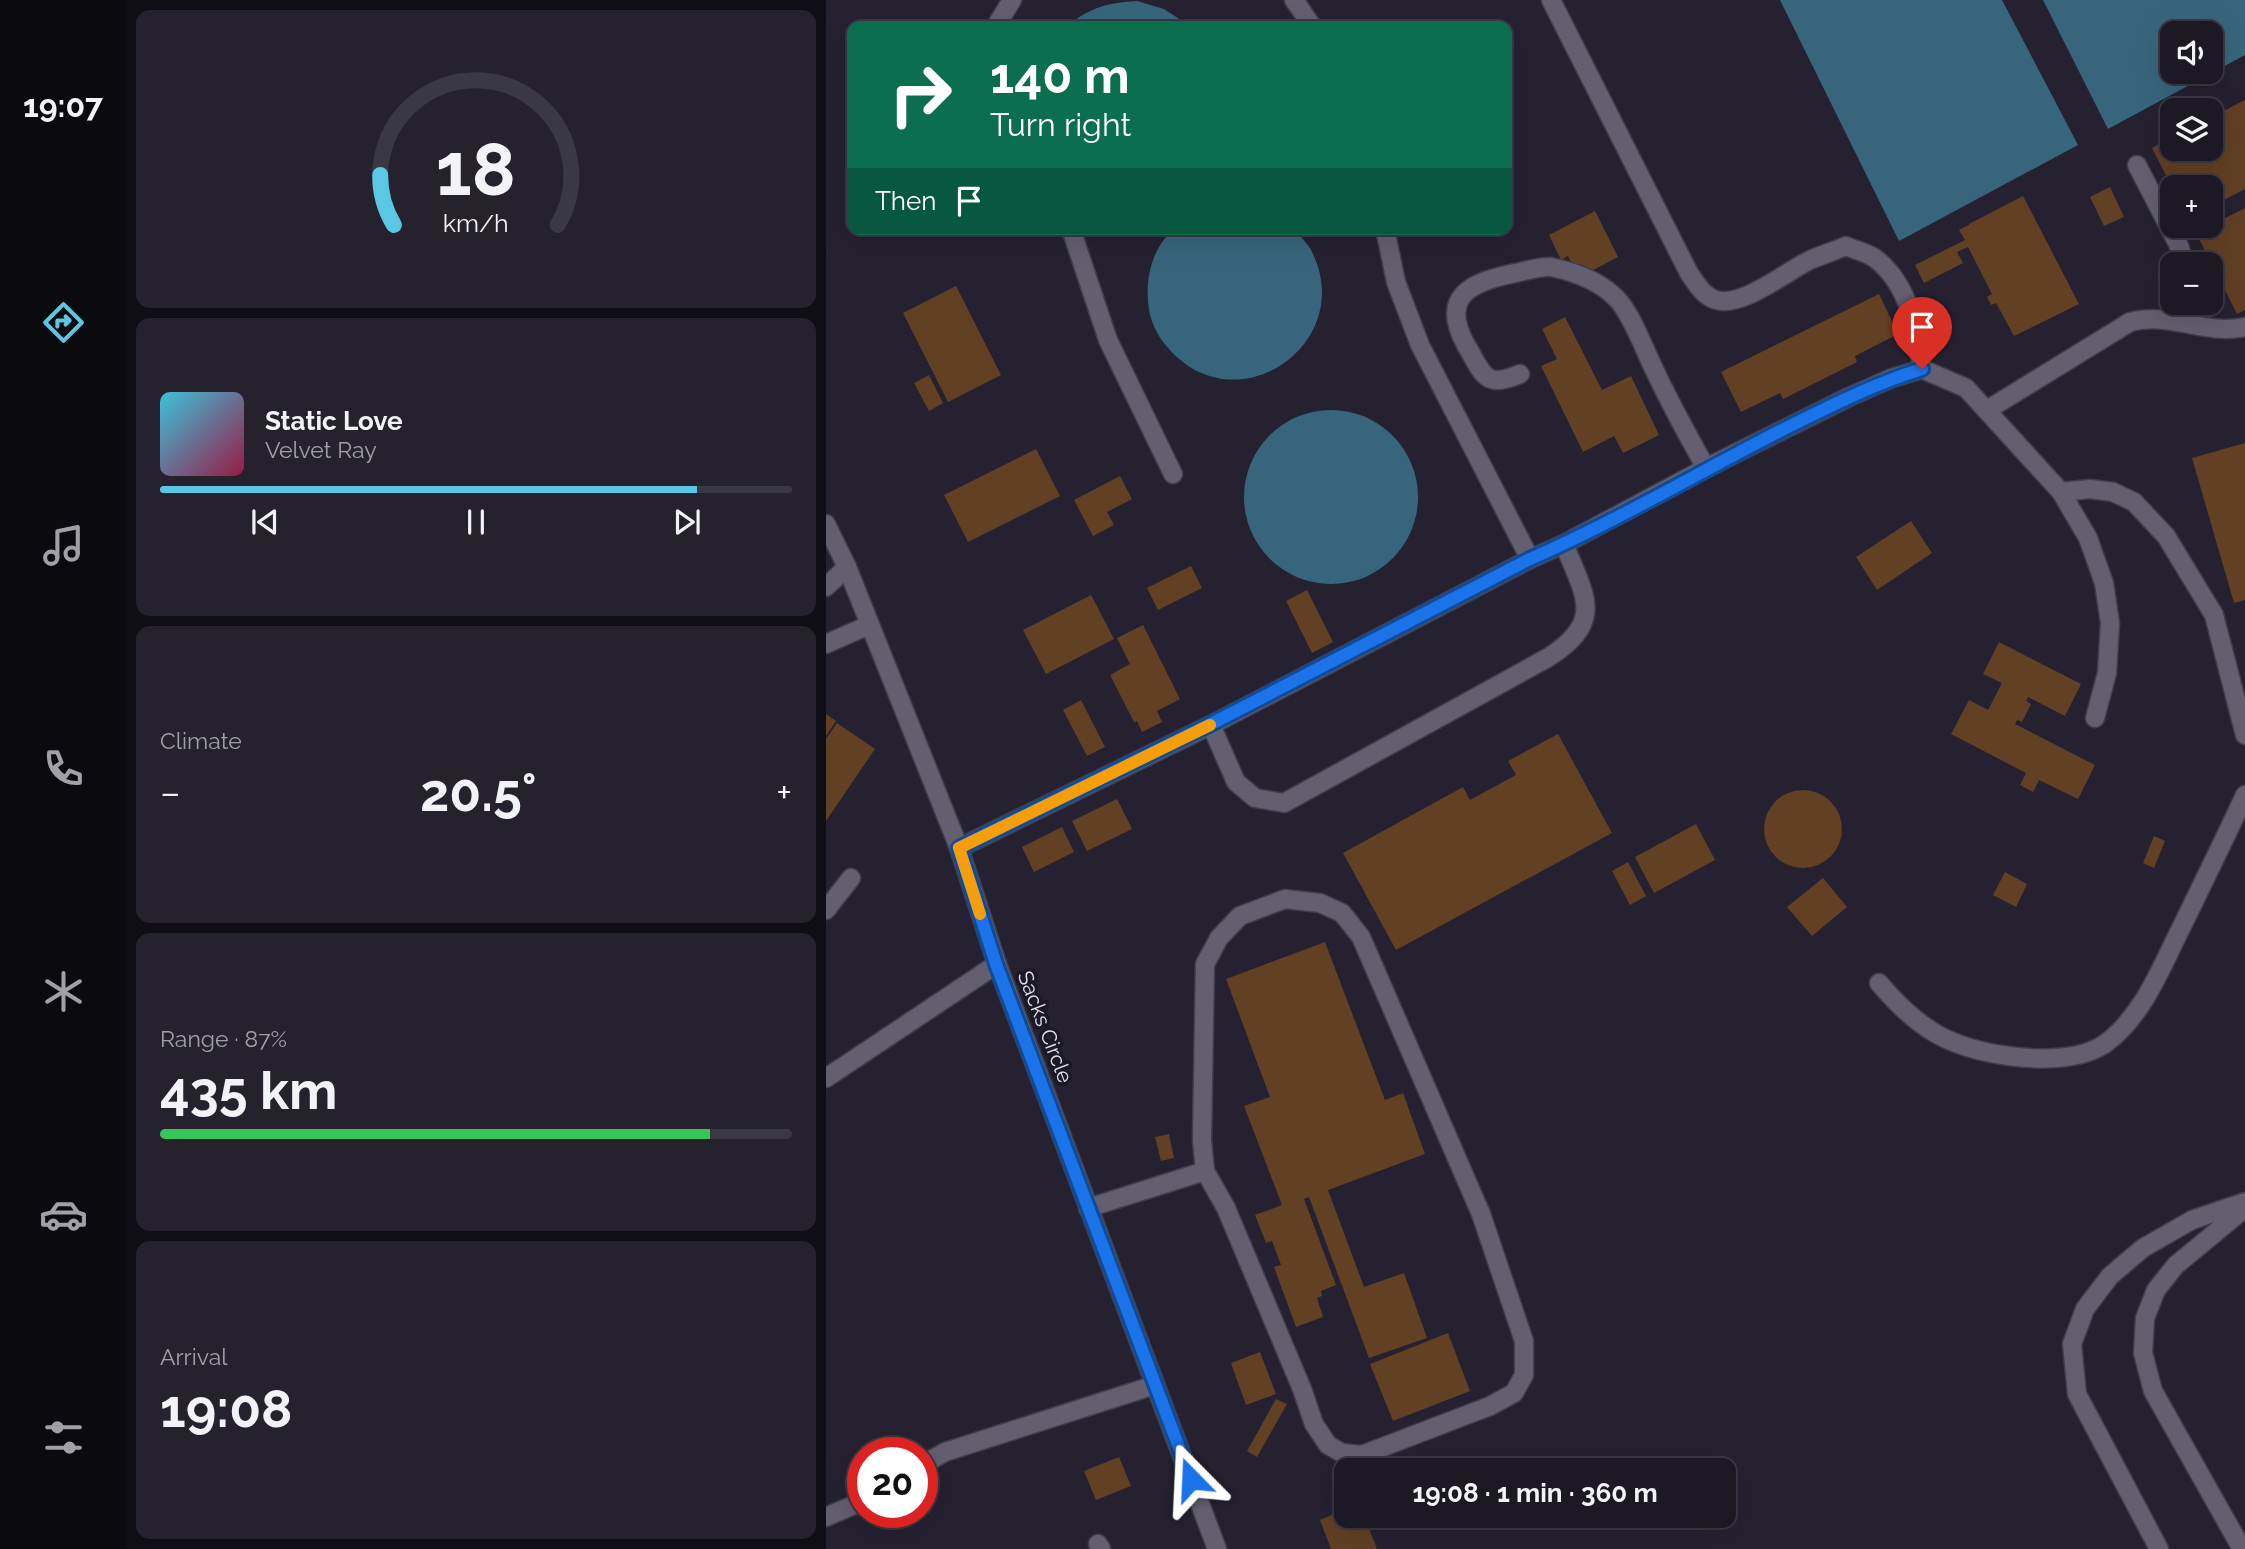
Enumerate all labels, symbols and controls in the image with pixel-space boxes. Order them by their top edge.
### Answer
map controls [2160,21,2223,315]
button: sound [2160,21,2223,84]
text: 140 m [990,47,1130,104]
icon: right [875,49,966,140]
text: 19:07 [23,87,103,124]
button: layers [2160,98,2223,161]
text: Turn right [990,106,1131,143]
text: 18 [436,127,516,212]
button: + [2160,175,2223,238]
icon: arrive [950,182,988,220]
text: Then [875,186,936,216]
text: km/h [443,208,509,238]
button: − [2160,252,2223,315]
pin [1892,297,1952,369]
icon: directions [39,298,88,347]
icon: arrive [1903,308,1941,346]
text: Static Love [265,406,403,436]
text: Velvet Ray [265,436,377,463]
icon: previous [246,503,284,541]
icon: pause [457,503,495,541]
icon: next [668,503,706,541]
icon: music [39,521,88,570]
text: Climate [160,727,242,754]
icon: phone [39,744,88,793]
text: 20.5° [420,762,537,823]
text: − [160,770,180,815]
text: + [776,770,792,815]
icon: climate [39,967,88,1016]
street label: Sacks Circle [1013,967,1078,1086]
text: Range · 87% [160,1025,287,1052]
text: 435 km [160,1060,337,1121]
icon: car [39,1190,88,1239]
text: Arrival [160,1343,227,1370]
text: 19:08 [160,1378,293,1439]
icon: filters [39,1413,88,1462]
speed limit sign: 20 [847,1437,938,1528]
position arrow [1154,1442,1228,1516]
text: 19:08 · 1 min · 360 m [1412,1478,1658,1508]

